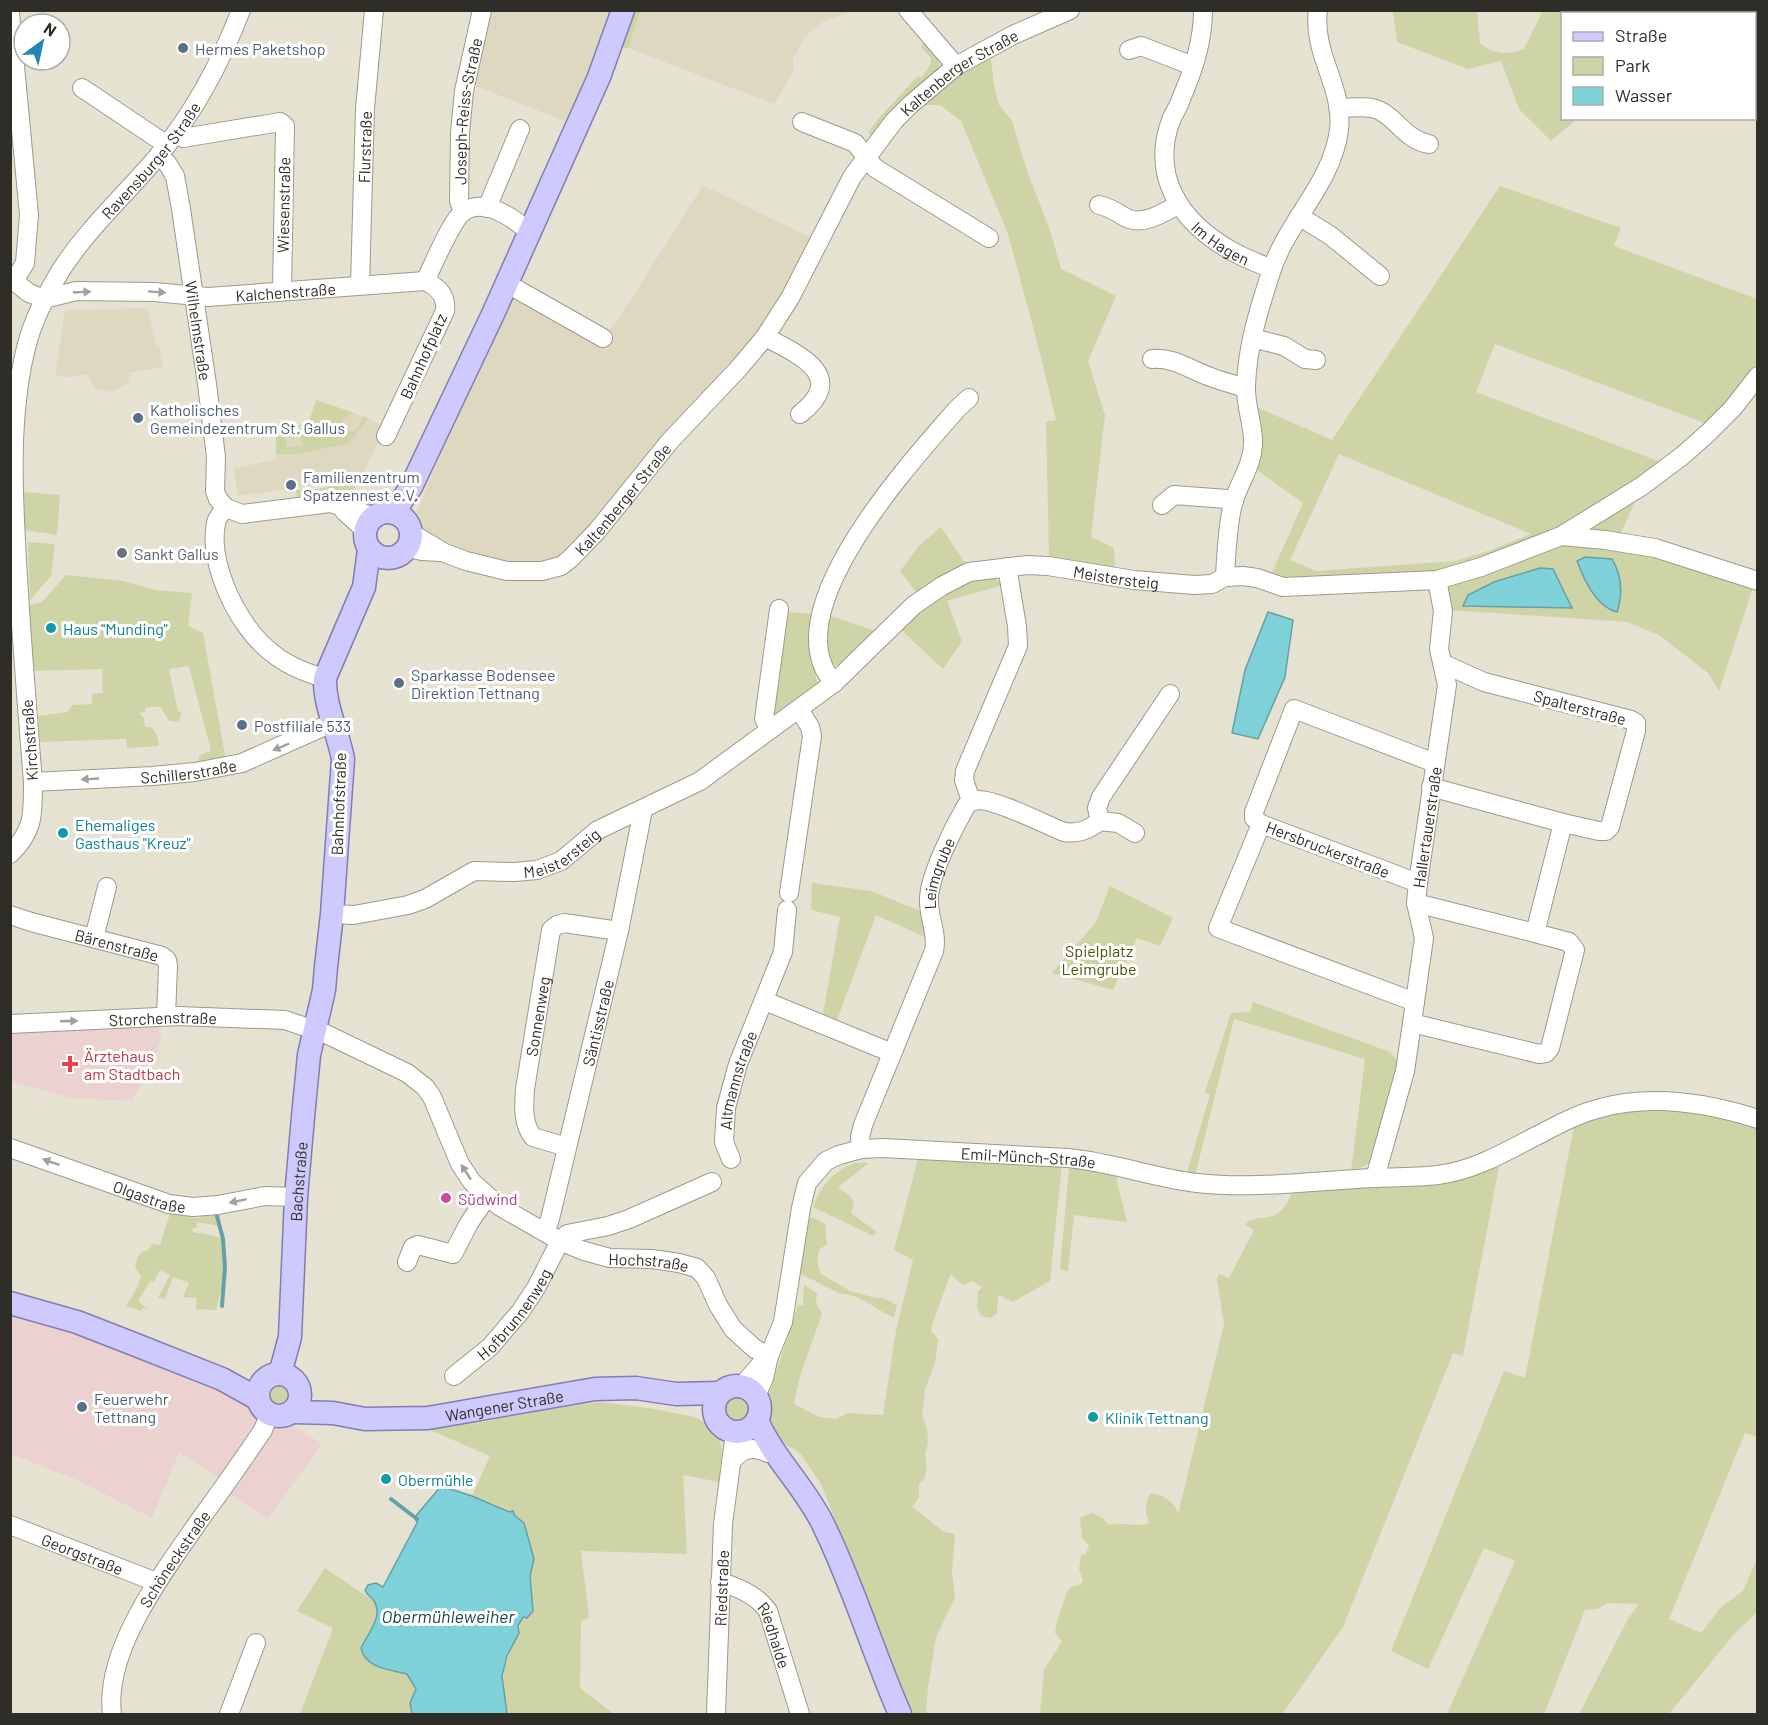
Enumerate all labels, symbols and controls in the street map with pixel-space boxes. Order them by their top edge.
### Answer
north arrow [12,12,72,72]
legend [1561,12,1756,120]
text: N [41,18,60,40]
text: Straße [1615,24,1667,46]
street label: Kaltenberger Straße [896,25,1021,119]
street label: Joseph-Reiss-Straße [450,36,485,185]
place label: Hermes Paketshop [195,39,326,58]
marker: Hermes Paketshop [176,41,190,55]
text: Park [1615,54,1650,76]
text: Wasser [1615,84,1673,106]
street label: Ravensburger Straße [97,98,204,222]
street label: Flurstraße [353,111,374,183]
street label: Wiesenstraße [273,157,293,253]
street label: Im Hagen [1188,217,1253,268]
street label: Kalchenstraße [235,278,336,304]
street label: Wilhelmstraße [182,279,216,382]
one-way arrow [72,287,91,296]
one-way arrow [148,287,167,297]
street label: Bahnhofplatz [396,310,450,402]
place label: Katholisches Gemeindezentrum St. Gallus [150,400,345,437]
marker: Katholisches Gemeindezentrum St. Gallus [131,411,145,425]
street label: Kaltenberger Straße [570,439,674,558]
place label: Familienzentrum Spatzennest e.V. [303,467,420,504]
marker: Familienzentrum Spatzennest e.V. [284,478,298,492]
place label: Sankt Gallus [134,544,219,563]
marker: Sankt Gallus [115,546,129,560]
street label: Meistersteig [1072,561,1160,592]
place label: Haus "Munding" [63,619,168,638]
marker: Haus "Munding" [44,621,58,635]
place label: Sparkasse Bodensee Direktion Tettnang [411,665,556,702]
marker: Sparkasse Bodensee Direktion Tettnang [392,676,406,690]
street label: Spalterstraße [1532,686,1628,728]
street label: Kirchstraße [17,699,41,781]
place label: Postfiliale 533 [254,716,351,735]
marker: Postfiliale 533 [235,718,249,732]
one-way arrow [272,743,290,752]
street label: Bahnhofstraße [327,752,349,856]
street label: Schillerstraße [140,755,238,786]
street label: Hallertauerstraße [1408,765,1444,889]
one-way arrow [81,775,100,784]
place label: Ehemaliges Gasthaus "Kreuz" [75,815,191,852]
street label: Hersbruckerstraße [1264,817,1392,881]
street label: Meistersteig [523,824,603,881]
marker: Ehemaliges Gasthaus "Kreuz" [56,826,70,840]
street label: Leimgrube [919,834,958,910]
street label: Bärenstraße [73,924,161,964]
park label: Spielplatz Leimgrube [1061,941,1137,978]
street label: Sonnenweg [521,975,553,1058]
street label: Säntisstraße [578,977,617,1068]
street label: Storchenstraße [108,1006,217,1029]
one-way arrow [59,1016,78,1025]
street label: Altmannstraße [715,1028,760,1130]
place label: Ärztehaus am Stadtbach [84,1046,180,1083]
marker: Ärztehaus am Stadtbach [61,1055,79,1073]
street label: Bachstraße [285,1141,310,1222]
street label: Emil-Münch-Straße [960,1143,1097,1171]
one-way arrow [42,1157,60,1166]
one-way arrow [460,1164,471,1180]
street label: Olgastraße [111,1176,187,1216]
place label: Südwind [458,1189,518,1208]
marker: Südwind [439,1191,453,1205]
one-way arrow [228,1197,247,1206]
street label: Hochstraße [608,1248,691,1275]
street label: Hofbrunnenweg [473,1265,554,1363]
street label: Wangener Straße [444,1385,565,1424]
place label: Feuerwehr Tettnang [94,1389,169,1426]
marker: Feuerwehr Tettnang [75,1400,89,1414]
place label: Klinik Tettnang [1105,1408,1209,1427]
marker: Klinik Tettnang [1086,1410,1100,1424]
place label: Obermühle [398,1470,474,1489]
marker: Obermühle [379,1472,393,1486]
street label: Schöneckstraße [135,1506,213,1610]
street label: Georgstraße [39,1529,126,1578]
street label: Riedstraße [710,1550,732,1626]
street label: Riedhalde [755,1597,795,1670]
water label: Obermühleweiher [381,1605,515,1627]

